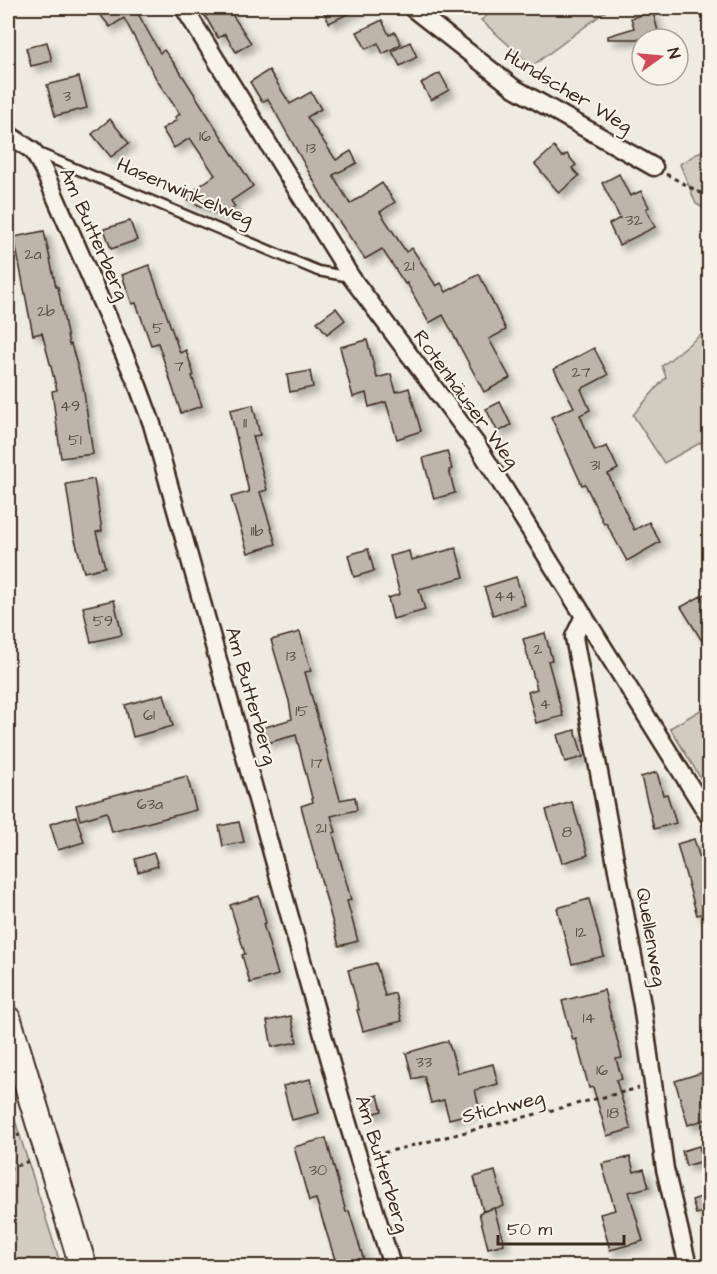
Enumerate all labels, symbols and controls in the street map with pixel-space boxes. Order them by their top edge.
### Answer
north arrow [630,27,690,87]
street label: Hundscher Weg [498,42,637,141]
text: N [662,46,685,61]
house number: 3 [63,85,71,107]
house number: 16 [199,125,211,147]
house number: 13 [306,137,316,159]
street label: Hasenwinkelweg [112,151,258,234]
street label: Am Butterberg [51,163,136,305]
house number: 32 [625,209,643,231]
house number: 2a [24,243,42,265]
house number: 21 [403,255,415,277]
house number: 2b [37,300,55,322]
house number: 5 [152,317,164,339]
street label: Rotenhäuser Weg [406,324,526,474]
house number: 7 [174,355,184,377]
house number: 27 [572,361,591,383]
house number: 49 [60,395,80,417]
house number: 11 [243,412,247,434]
house number: 51 [68,429,82,451]
house number: 31 [590,454,600,476]
house number: 11b [250,520,264,542]
house number: 44 [494,585,516,607]
house number: 59 [93,610,113,632]
street label: Am Butterberg [217,624,284,768]
house number: 2 [533,638,543,660]
house number: 13 [286,645,296,667]
house number: 4 [540,693,551,715]
house number: 15 [295,700,309,722]
house number: 61 [143,704,155,726]
house number: 17 [311,752,323,774]
house number: 63a [137,793,163,815]
house number: 21 [315,817,327,839]
house number: 8 [562,821,572,843]
street label: Quellenweg [628,885,673,989]
house number: 12 [575,921,587,943]
house number: 14 [583,1007,596,1029]
house number: 33 [416,1051,432,1073]
house number: 16 [596,1059,608,1081]
street label: Stichweg [459,1083,547,1132]
street label: Am Butterberg [347,1092,416,1236]
house number: 18 [607,1102,619,1124]
house number: 30 [309,1159,327,1181]
scale bar [498,1208,624,1246]
text: 50 m [507,1217,552,1242]

